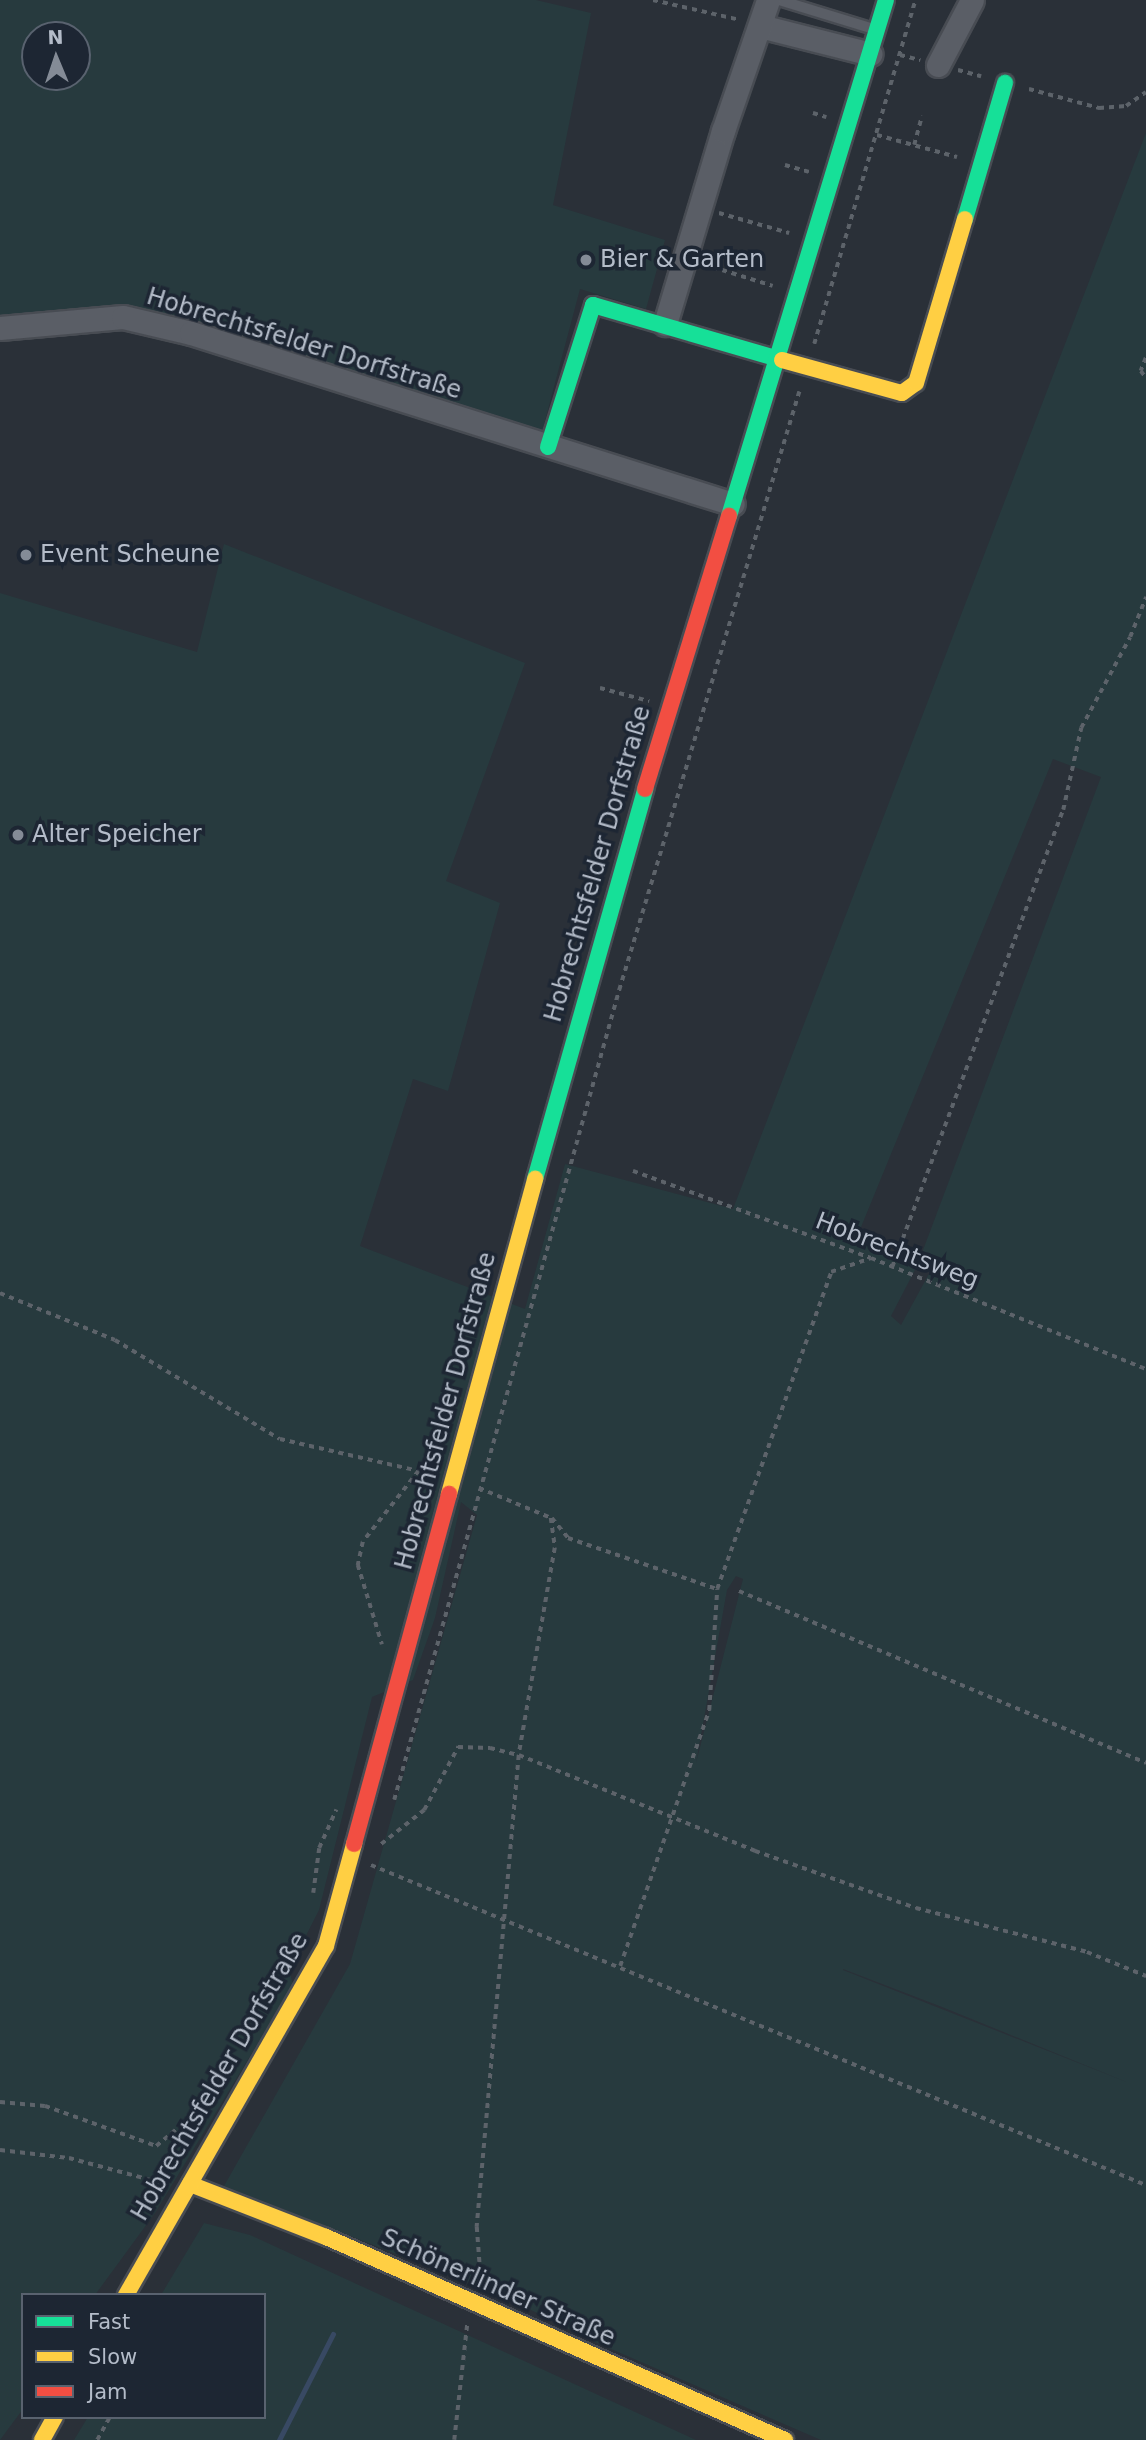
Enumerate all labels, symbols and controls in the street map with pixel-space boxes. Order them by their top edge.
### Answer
north arrow [21,21,91,91]
text: N [47,26,64,48]
place label: Bier & Garten [600,246,764,274]
marker: Bier & Garten [578,252,594,268]
street label: Hobrechtsfelder Dorfstraße [143,282,465,406]
place label: Event Scheune [40,541,220,569]
marker: Event Scheune [18,547,34,563]
street label: Hobrechtsfelder Dorfstraße [539,703,657,1025]
place label: Alter Speicher [32,821,202,849]
marker: Alter Speicher [10,827,26,843]
street label: Hobrechtsweg [812,1207,982,1295]
street label: Hobrechtsfelder Dorfstraße [390,1249,502,1573]
street label: Hobrechtsfelder Dorfstraße [126,1928,314,2226]
street label: Schönerlinder Straße [376,2223,620,2353]
legend [21,2293,266,2419]
text: Fast [88,2310,130,2334]
text: Slow [88,2345,137,2369]
text: Jam [88,2380,128,2404]

